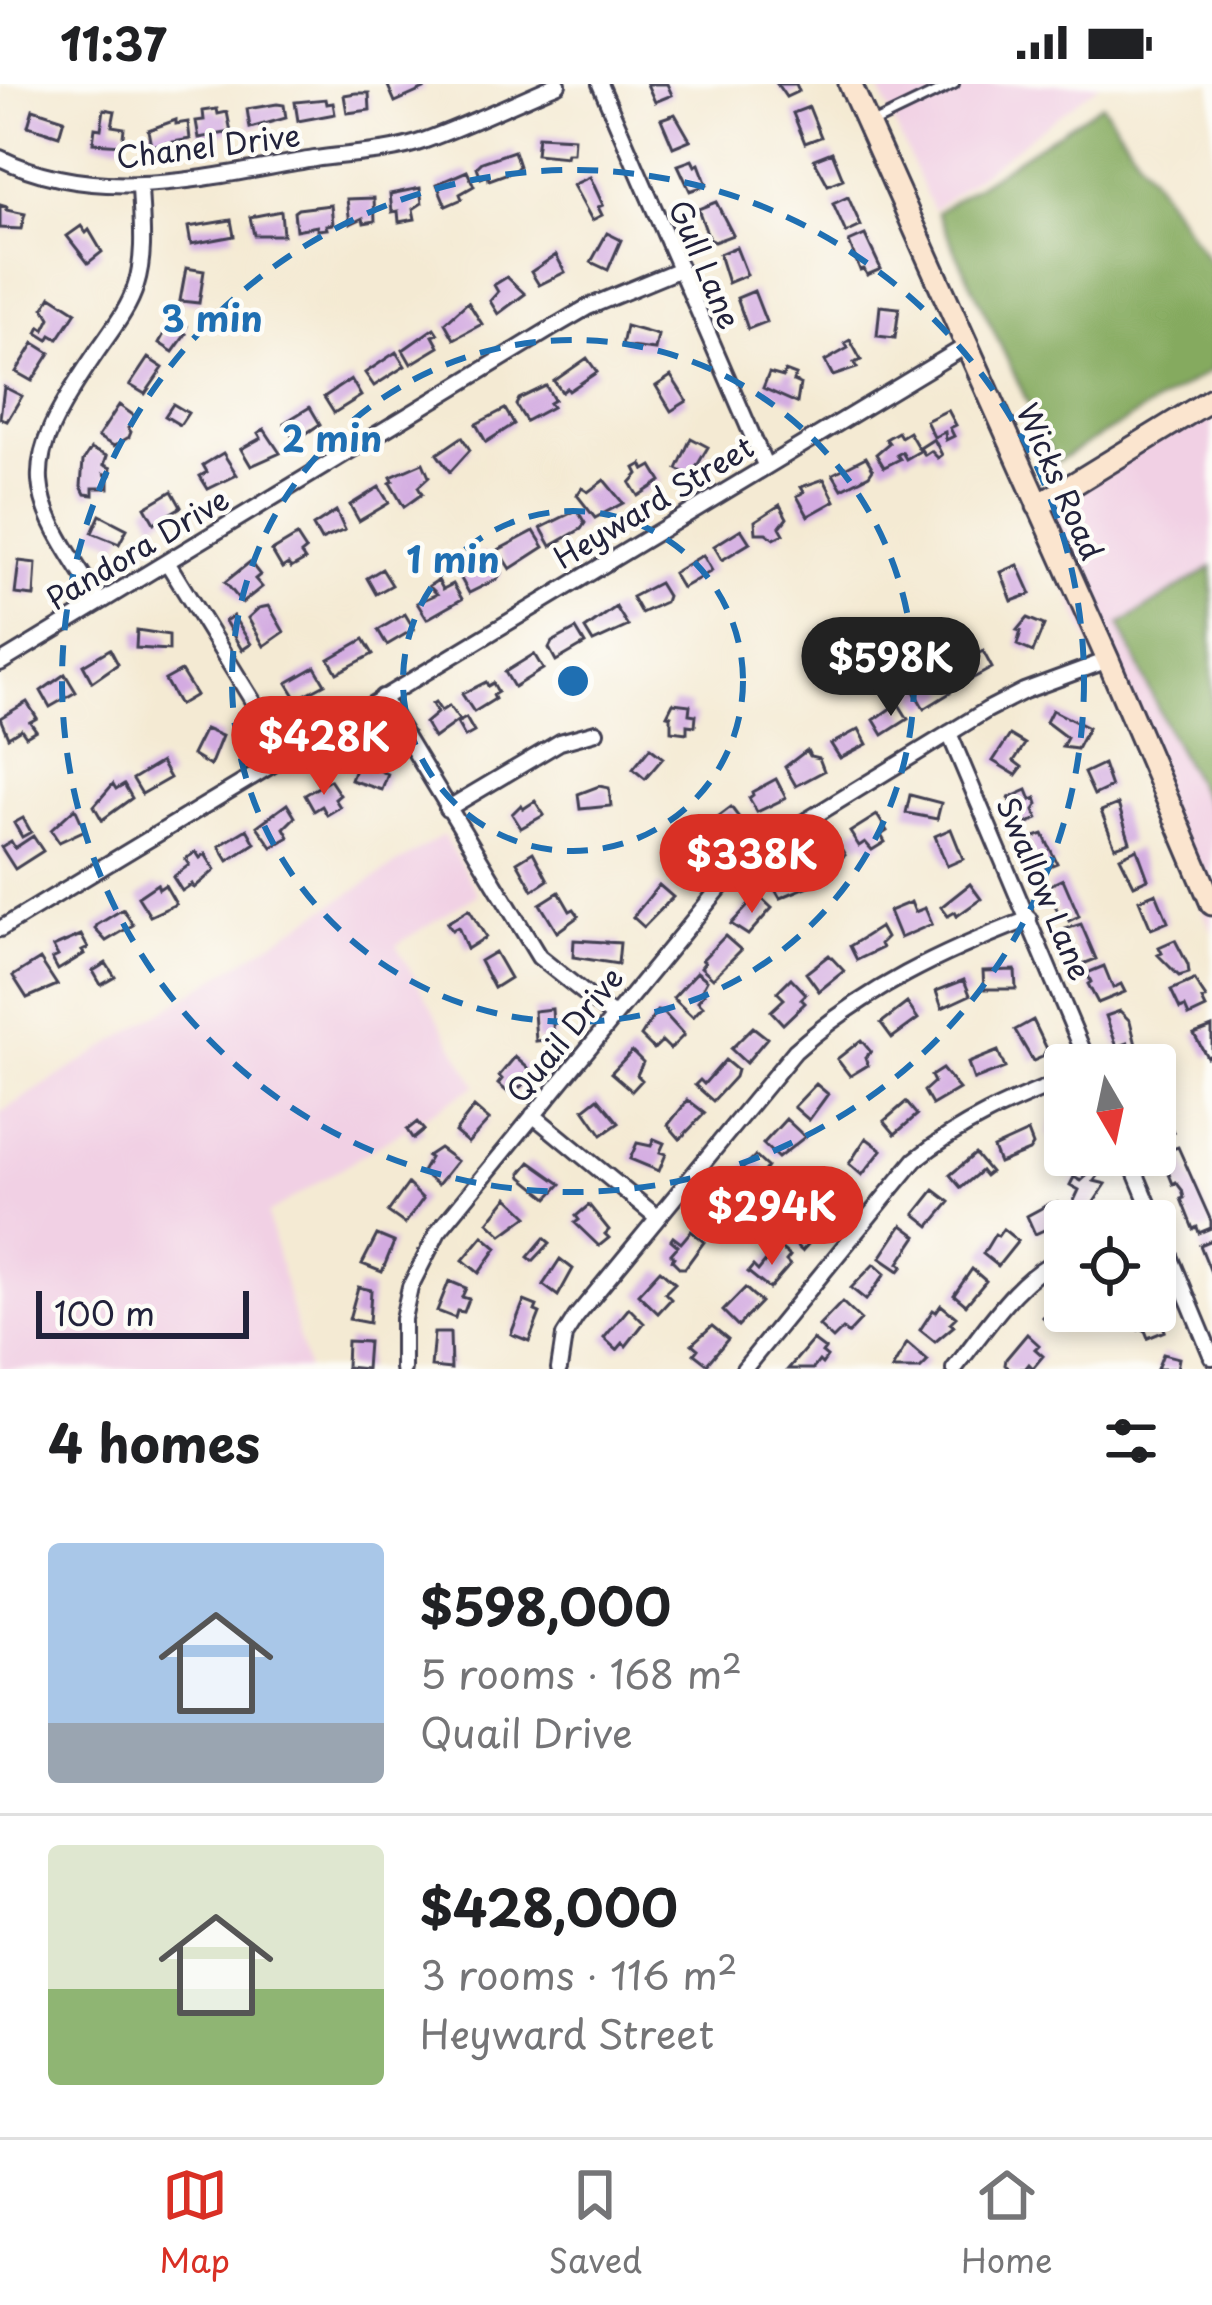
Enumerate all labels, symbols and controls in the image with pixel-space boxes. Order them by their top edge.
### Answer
text: 11:37 [60,8,167,76]
street label: Chanel Drive [114,111,302,179]
street label: Gull Lane [659,192,753,336]
text: 3 min [161,290,263,344]
street label: Wicks Road [1006,395,1116,567]
text: 2 min [282,410,382,464]
street label: Heyward Street [544,423,762,579]
street label: Pandora Drive [37,476,237,620]
text: 1 min [406,531,500,585]
pin: $598K [807,617,975,719]
text: $598K [828,626,954,685]
centre of rings [552,660,594,702]
pin: $428K [240,696,408,798]
text: $428K [258,705,390,764]
street label: Swallow Lane [986,789,1104,987]
pin: $338K [668,814,836,916]
text: $338K [687,823,817,882]
street label: Quail Drive [495,956,633,1112]
north arrow [1044,1044,1176,1176]
map controls [1044,1044,1176,1332]
pin: $294K [688,1166,856,1268]
text: $294K [707,1175,837,1234]
button: locate [1044,1200,1176,1332]
scale bar [36,1285,249,1338]
text: 100 m [54,1287,155,1337]
text: 4 homes [48,1403,260,1480]
icon: filters [1098,1408,1164,1474]
text: $598,000 [420,1566,671,1643]
icon: home [144,1591,288,1735]
text: 5 rooms · 168 m² [420,1643,742,1702]
text: Quail Drive [420,1702,633,1761]
text: $428,000 [420,1867,678,1944]
icon: home [144,1893,288,2037]
text: 3 rooms · 116 m² [420,1944,738,2003]
text: Heyward Street [420,2003,714,2062]
tab: Map [159,2162,230,2284]
tab: Saved [549,2162,642,2284]
tab: Home [961,2162,1053,2284]

